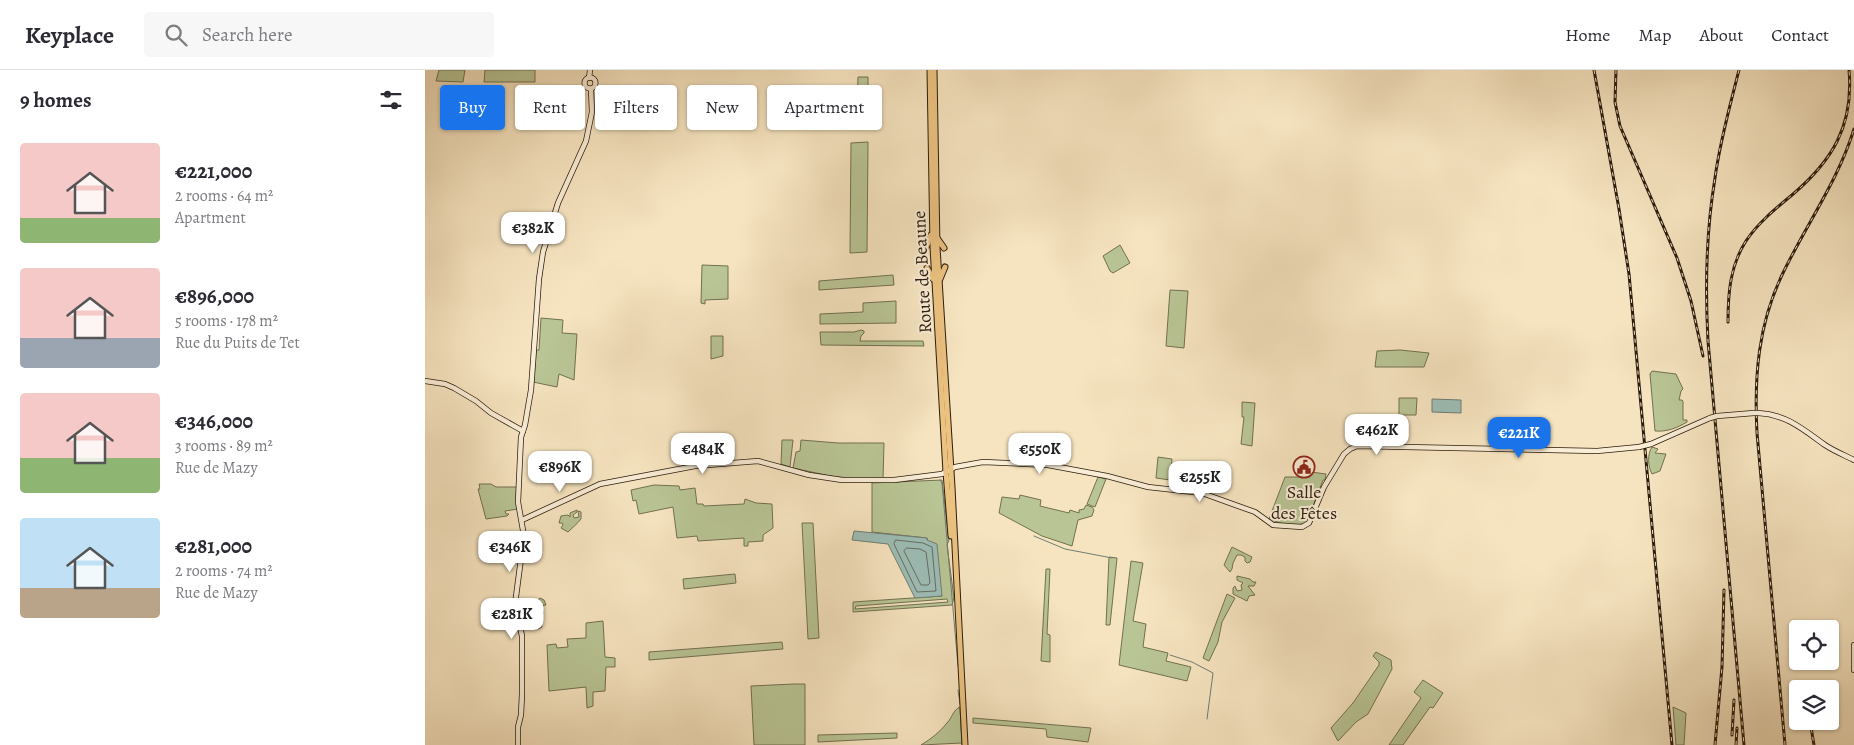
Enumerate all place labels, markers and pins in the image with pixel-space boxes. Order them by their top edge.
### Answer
pin: €382K [498,212,568,254]
pin: €462K [1342,414,1412,456]
pin: €221K [1484,416,1554,459]
pin: €484K [668,432,738,475]
pin: €550K [1005,432,1075,475]
pin: €896K [525,450,595,493]
public building icon: Salle des Fêtes [1292,455,1316,479]
pin: €255K [1165,460,1235,503]
place label: Salle des Fêtes [1271,480,1337,525]
pin: €346K [475,530,545,573]
pin: €281K [477,598,547,640]

